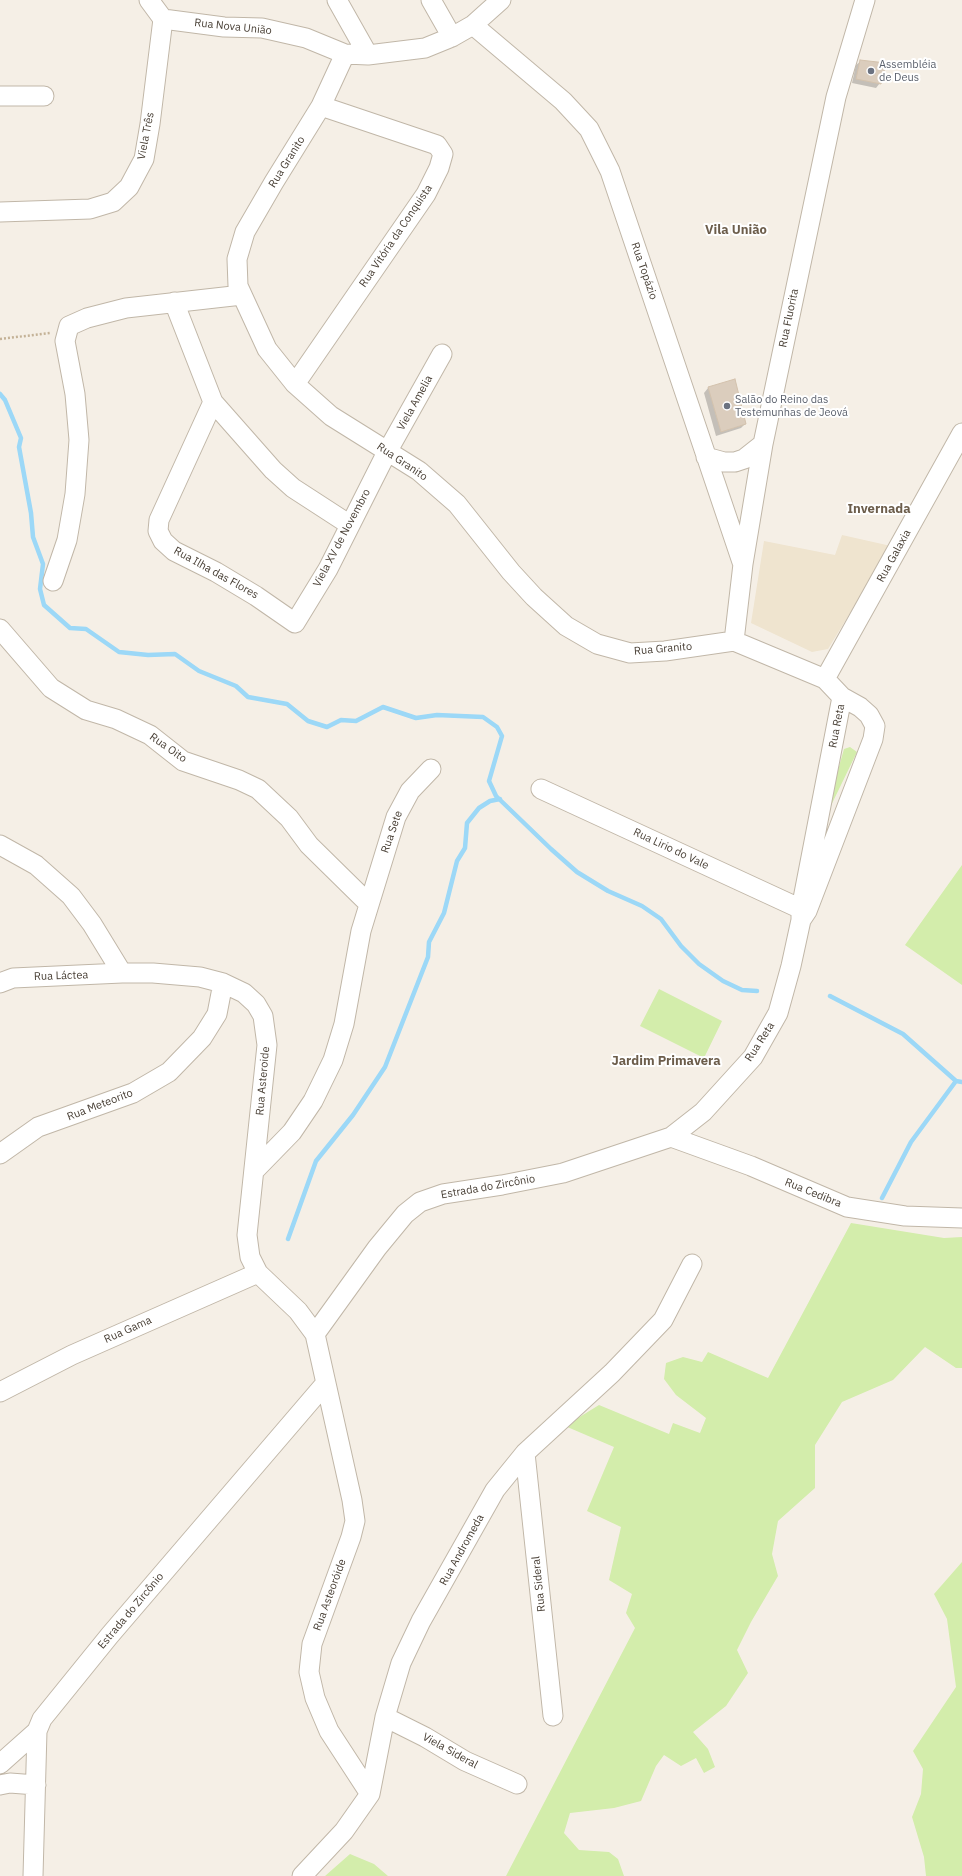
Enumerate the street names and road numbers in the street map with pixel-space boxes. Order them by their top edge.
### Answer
street label: Rua Nova União [194,16,272,38]
street label: Viela Três [135,111,157,161]
street label: Rua Granito [266,134,308,190]
street label: Rua Vitória da Conquista [357,182,435,290]
street label: Rua Topázio [628,241,660,301]
street label: Rua Fluorita [776,287,802,349]
street label: Viela Amelia [394,373,436,433]
street label: Rua Granito [374,440,430,484]
street label: Viela XV de Novembro [311,487,373,589]
street label: Rua Galaxia [874,527,914,585]
street label: Rua Ilha das Flores [171,544,261,602]
street label: Rua Granito [633,640,693,658]
street label: Rua Reta [826,703,848,749]
street label: Rua Oito [147,730,189,766]
street label: Rua Sete [379,809,405,855]
street label: Rua Lirio do Vale [631,826,711,872]
street label: Rua Láctea [34,968,88,984]
street label: Rua Reta [742,1020,778,1064]
street label: Rua Asteroide [253,1046,273,1116]
street label: Rua Meteorito [65,1086,135,1124]
street label: Estrada do Zircônio [440,1172,536,1202]
street label: Rua Cedibra [783,1176,843,1210]
street label: Rua Gama [102,1314,154,1346]
street label: Rua Andromeda [437,1512,487,1588]
street label: Rua Sideral [530,1555,548,1613]
street label: Rua Asteoróide [311,1557,349,1633]
street label: Estrada do Zircônio [95,1570,167,1652]
street label: Viela Sideral [420,1730,480,1772]

